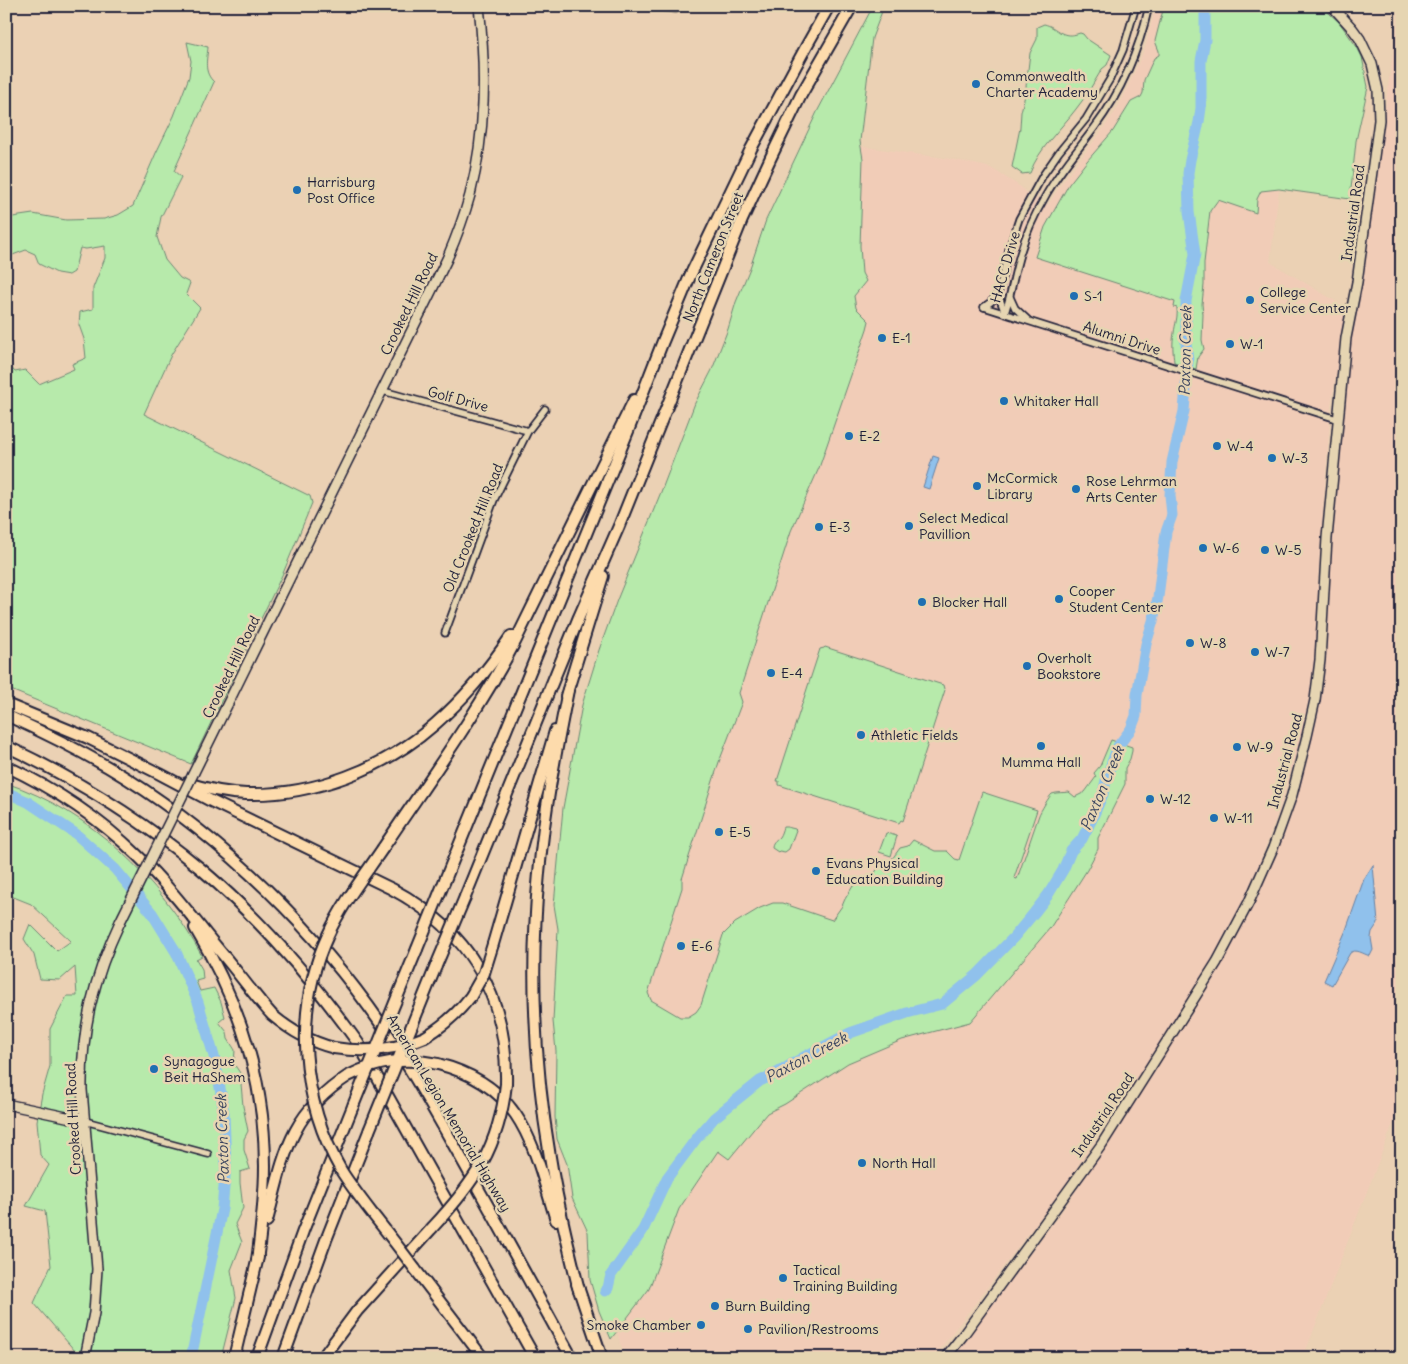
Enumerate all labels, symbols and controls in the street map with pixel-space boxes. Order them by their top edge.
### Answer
place label: Commonwealth Charter Academy [986,67,1098,101]
marker: Commonwealth Charter Academy [970,78,982,90]
street label: Industrial Road [1337,163,1369,263]
place label: Harrisburg Post Office [307,173,375,207]
marker: Harrisburg Post Office [291,184,303,196]
street label: North Cameron Street [679,189,747,325]
street label: HACC Drive [986,229,1024,305]
street label: Crooked Hill Road [376,250,442,358]
place label: College Service Center [1260,283,1351,317]
place label: S-1 [1084,287,1103,305]
marker: S-1 [1068,290,1080,302]
marker: College Service Center [1244,294,1256,306]
water label: Paxton Creek [1175,305,1195,396]
street label: Alumni Drive [1081,317,1163,359]
place label: E-1 [892,329,911,347]
marker: E-1 [876,332,888,344]
place label: W-1 [1240,335,1263,353]
marker: W-1 [1224,338,1236,350]
street label: Golf Drive [426,382,490,416]
place label: Whitaker Hall [1014,392,1099,410]
marker: Whitaker Hall [998,395,1010,407]
place label: E-2 [859,427,880,445]
marker: E-2 [843,430,855,442]
place label: W-4 [1227,437,1254,455]
marker: W-4 [1211,440,1223,452]
place label: W-3 [1282,449,1308,467]
marker: W-3 [1266,452,1278,464]
street label: Old Crooked Hill Road [439,461,507,595]
place label: McCormick Library [987,469,1058,503]
place label: Rose Lehrman Arts Center [1086,472,1177,506]
marker: McCormick Library [971,480,983,492]
marker: Rose Lehrman Arts Center [1070,483,1082,495]
place label: Select Medical Pavillion [919,509,1009,543]
place label: E-3 [829,518,851,536]
marker: Select Medical Pavillion [903,520,915,532]
marker: E-3 [813,521,825,533]
place label: W-6 [1213,539,1240,557]
place label: W-5 [1275,541,1301,559]
marker: W-6 [1197,542,1209,554]
marker: W-5 [1259,544,1271,556]
place label: Cooper Student Center [1069,582,1164,616]
place label: Blocker Hall [932,593,1007,611]
marker: Cooper Student Center [1053,593,1065,605]
marker: Blocker Hall [916,596,928,608]
street label: Crooked Hill Road [198,613,264,721]
place label: W-8 [1200,634,1226,652]
marker: W-8 [1184,637,1196,649]
place label: W-7 [1265,643,1290,661]
marker: W-7 [1249,646,1261,658]
place label: Overholt Bookstore [1037,649,1101,683]
marker: Overholt Bookstore [1021,660,1033,672]
place label: E-4 [781,664,803,682]
marker: E-4 [765,667,777,679]
street label: Industrial Road [1264,711,1306,811]
place label: Athletic Fields [871,726,958,744]
marker: Athletic Fields [855,729,867,741]
place label: W-9 [1247,738,1273,756]
marker: Mumma Hall [1035,740,1047,752]
marker: W-9 [1231,741,1243,753]
water label: Paxton Creek [1076,742,1129,833]
place label: Mumma Hall [1001,753,1081,771]
place label: W-12 [1160,790,1191,808]
marker: W-12 [1144,793,1156,805]
place label: W-11 [1224,809,1253,827]
marker: W-11 [1208,812,1220,824]
place label: E-5 [729,823,751,841]
marker: E-5 [713,826,725,838]
place label: Evans Physical Education Building [826,854,943,888]
marker: Evans Physical Education Building [810,865,822,877]
place label: E-6 [691,937,713,955]
marker: E-6 [675,940,687,952]
street label: American Legion Memorial Highway [383,1011,515,1215]
water label: Paxton Creek [762,1027,851,1086]
place label: Synagogue Beit HaShem [164,1052,246,1086]
street label: Crooked Hill Road [61,1062,85,1176]
marker: Synagogue Beit HaShem [148,1063,160,1075]
street label: Industrial Road [1068,1069,1138,1161]
water label: Paxton Creek [211,1093,233,1184]
place label: North Hall [872,1154,936,1172]
marker: North Hall [856,1157,868,1169]
place label: Tactical Training Building [793,1261,897,1295]
marker: Tactical Training Building [777,1272,789,1284]
place label: Burn Building [725,1297,810,1315]
marker: Burn Building [709,1300,721,1312]
place label: Smoke Chamber [587,1316,691,1334]
marker: Smoke Chamber [695,1319,707,1331]
place label: Pavilion/Restrooms [758,1320,879,1338]
marker: Pavilion/Restrooms [742,1323,754,1335]

